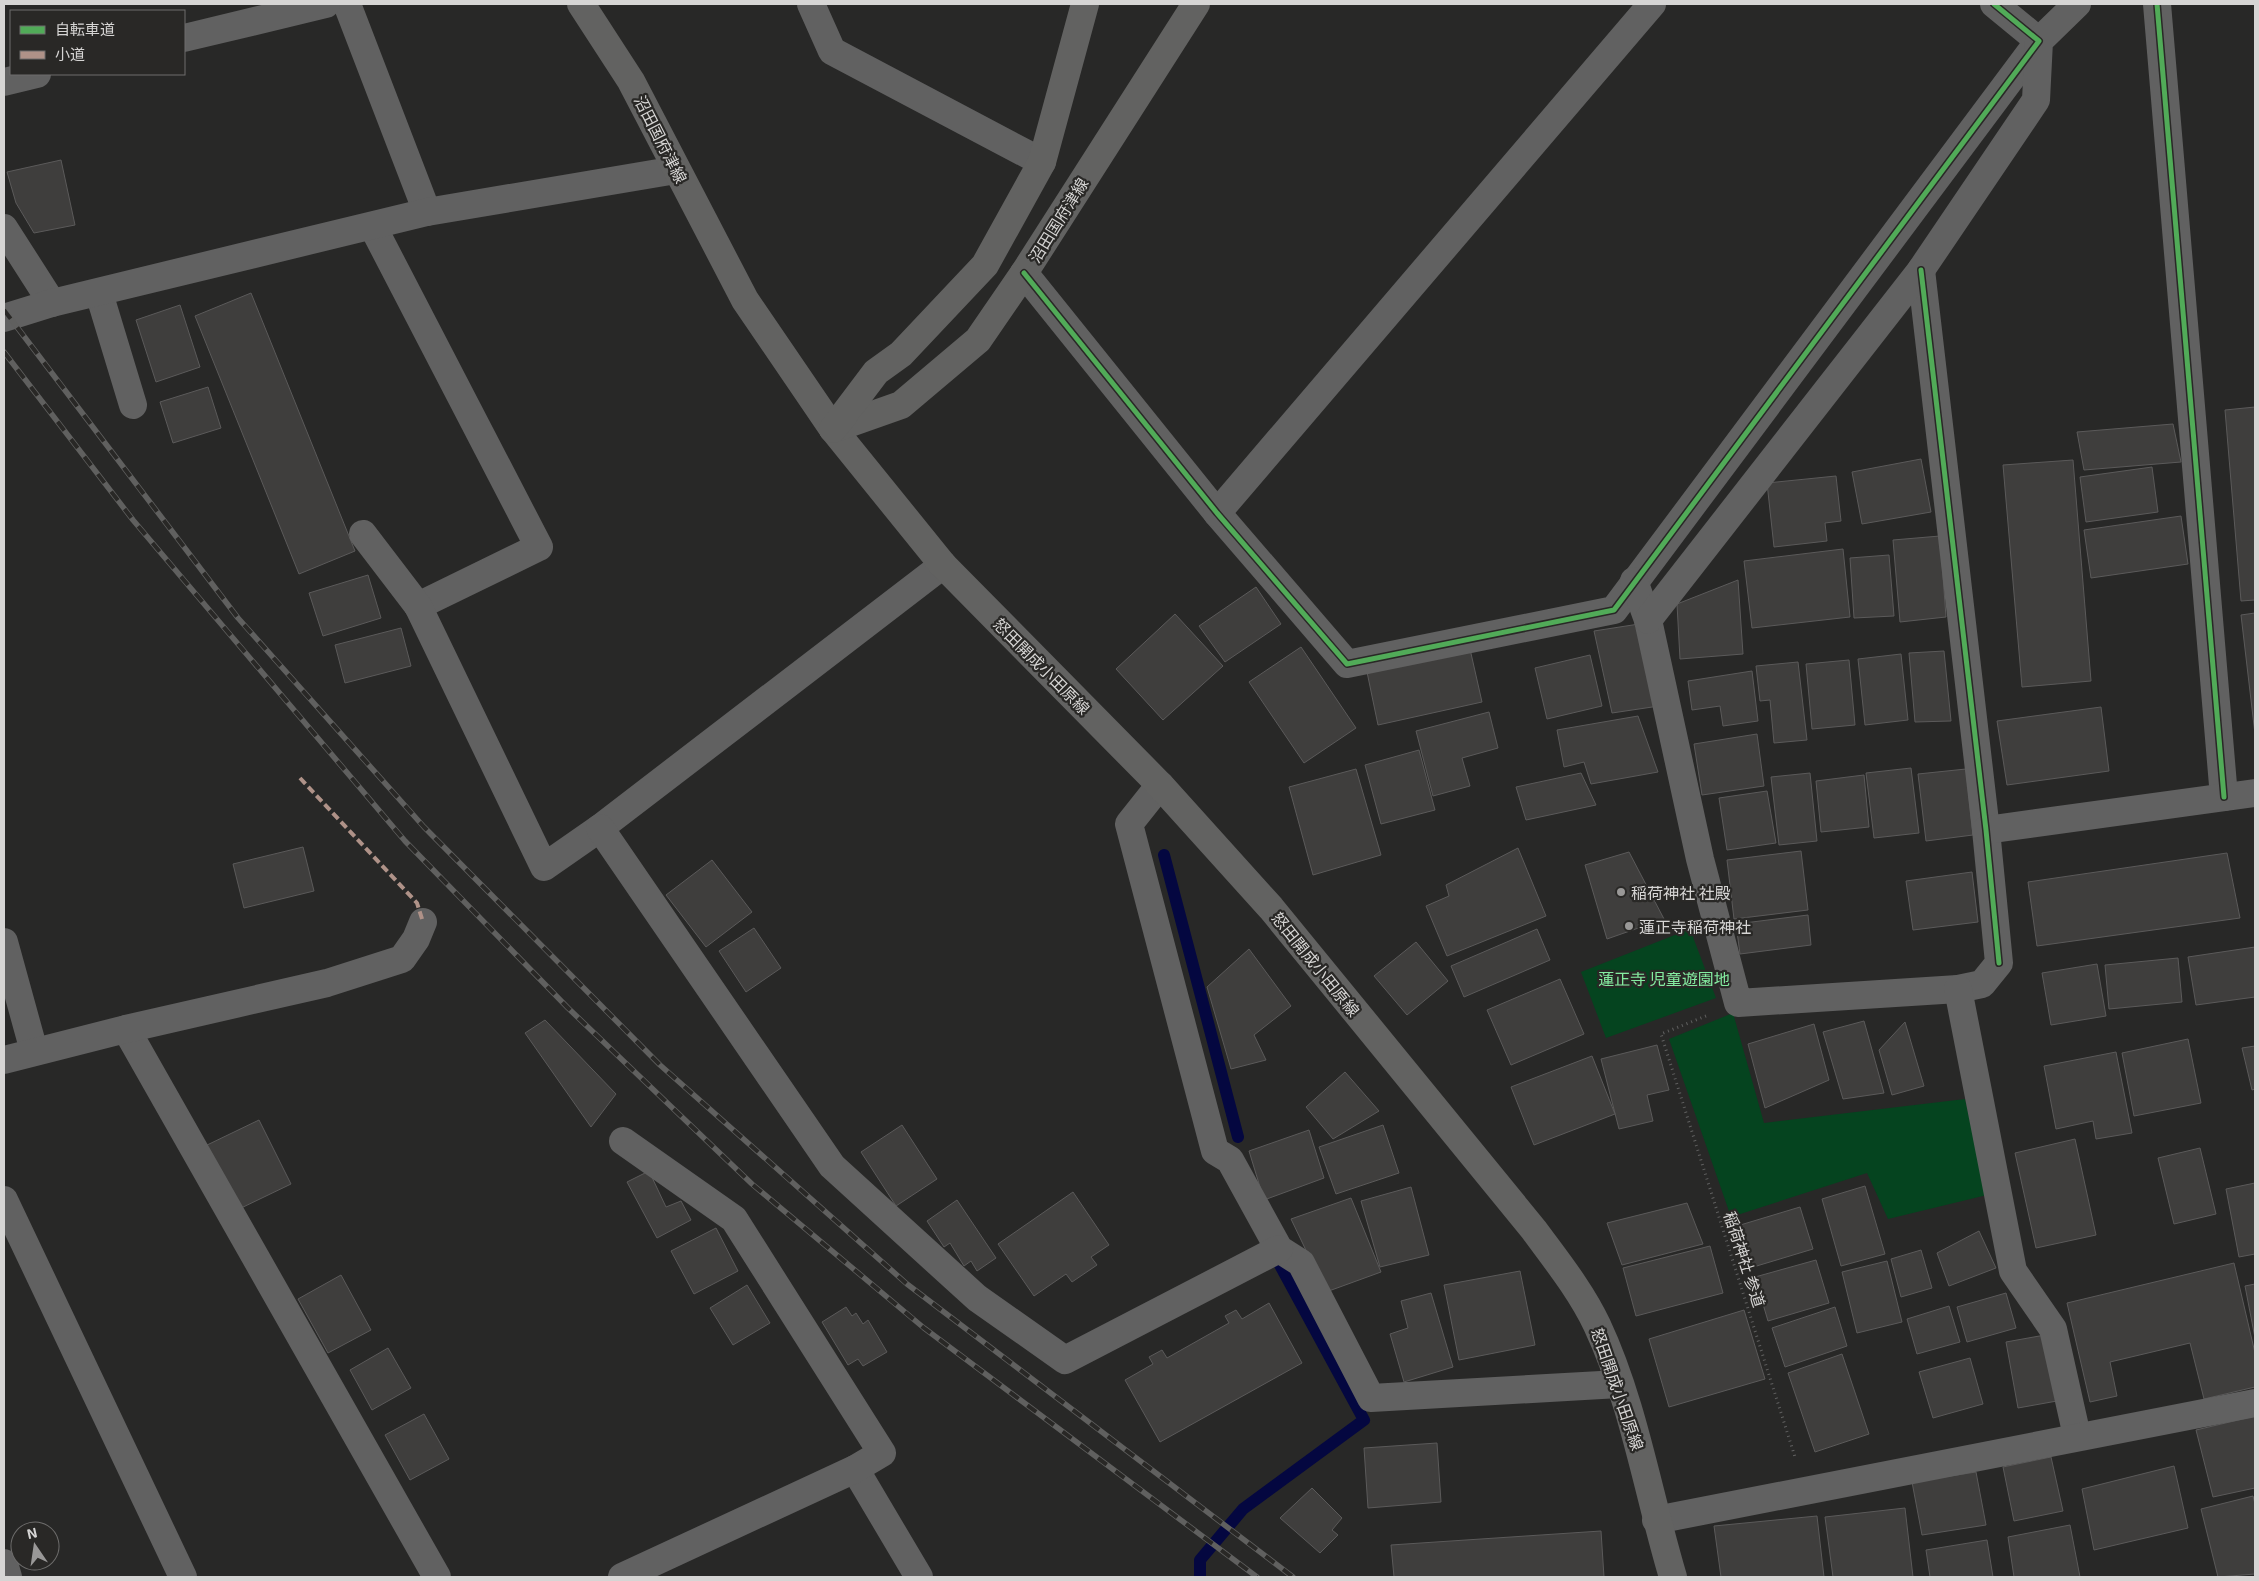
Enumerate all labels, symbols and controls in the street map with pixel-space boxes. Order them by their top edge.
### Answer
legend [10,10,185,75]
text: 自転車道 [55,20,115,38]
text: 小道 [55,45,85,63]
street label: 沼田国府津線 [631,92,691,186]
street label: 沼田国府津線 [1025,174,1091,266]
street label: 怒田開成小田原線 [990,614,1094,718]
place label: 稲荷神社 社殿 [1631,883,1731,902]
marker: 稲荷神社 社殿 [1615,886,1627,898]
street label: 怒田開成小田原線 [1268,908,1364,1020]
place label: 蓮正寺稲荷神社 [1639,917,1751,936]
marker: 蓮正寺稲荷神社 [1623,920,1635,932]
park label: 蓮正寺 児童遊園地 [1598,969,1730,988]
street label: 稲荷神社 参道 [1721,1209,1769,1309]
street label: 怒田開成小田原線 [1588,1325,1648,1453]
north arrow [10,1521,60,1571]
text: N [25,1523,39,1542]

